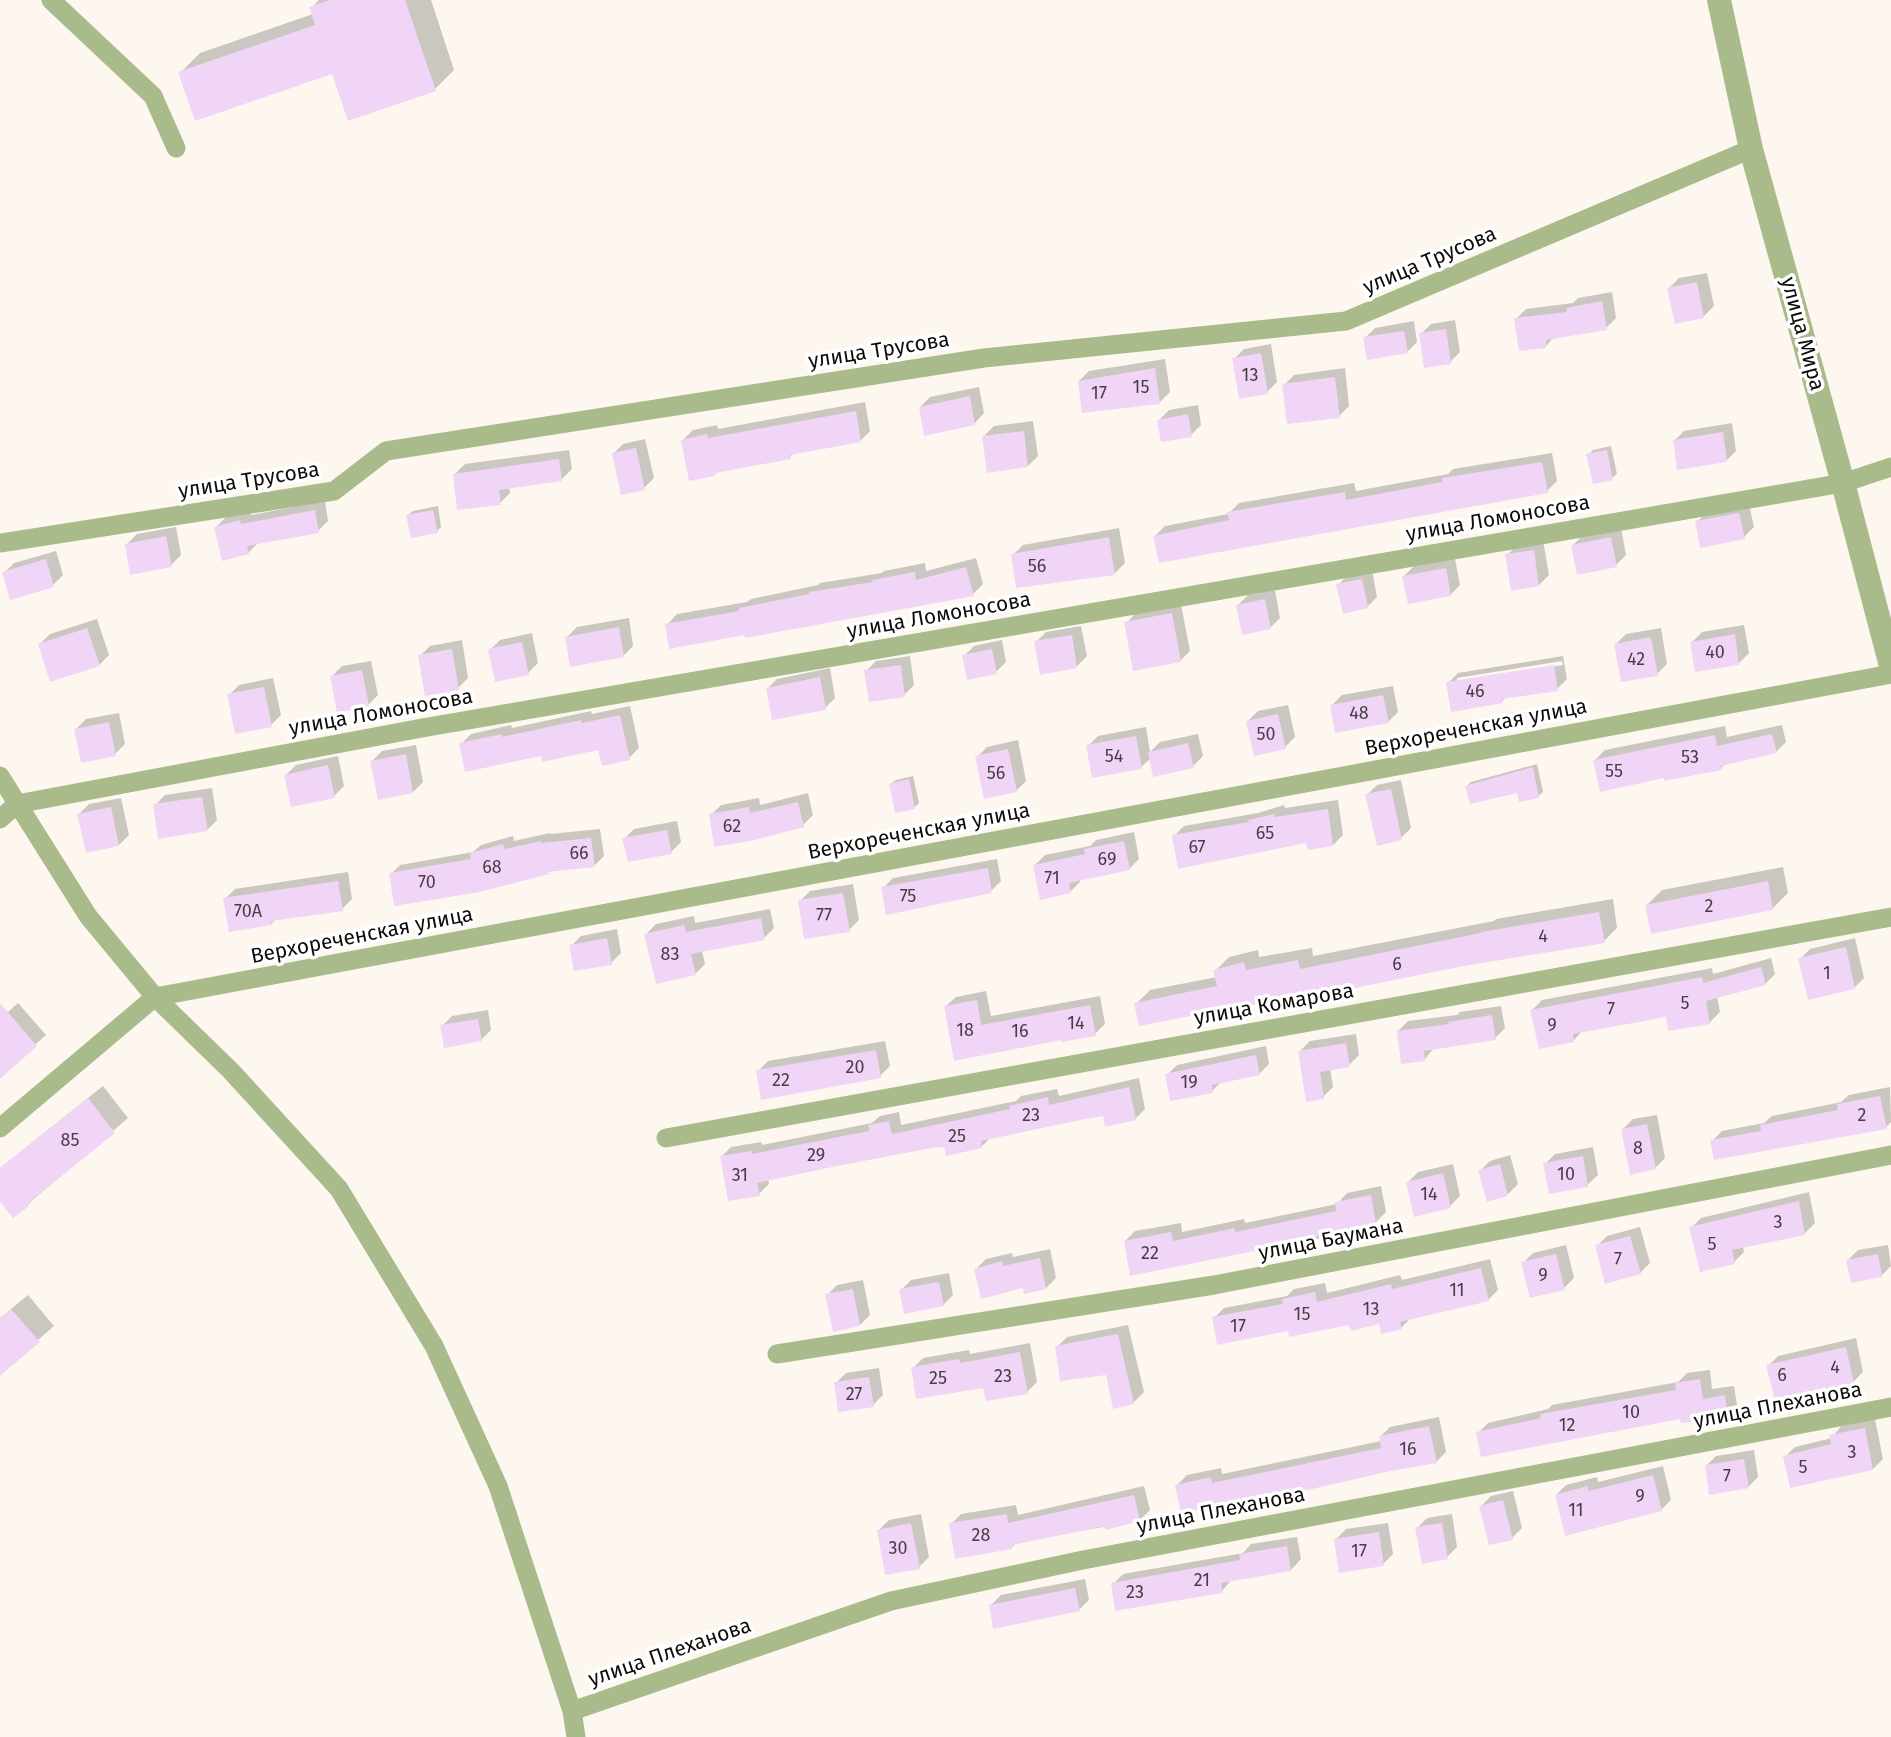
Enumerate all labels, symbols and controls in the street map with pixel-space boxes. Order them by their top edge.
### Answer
street label: улица Трусова [1359,222,1501,300]
street label: улица Мира [1775,274,1829,394]
street label: улица Трусова [807,327,951,375]
house number: 13 [1242,365,1258,387]
house number: 15 [1133,377,1149,399]
house number: 17 [1091,383,1107,405]
street label: улица Трусова [177,457,321,505]
street label: улица Ломоносова [1404,490,1592,548]
house number: 56 [1028,556,1046,578]
street label: улица Ломоносова [845,587,1033,645]
house number: 40 [1705,642,1725,664]
house number: 42 [1627,649,1645,671]
house number: 46 [1465,681,1485,703]
street label: улица Ломоносова [287,684,475,742]
street label: Верхореченская улица [1363,694,1589,762]
house number: 48 [1349,703,1369,725]
house number: 50 [1256,724,1276,746]
house number: 54 [1105,746,1123,768]
house number: 53 [1681,747,1699,769]
house number: 55 [1605,761,1623,783]
house number: 56 [987,763,1005,785]
street label: Верхореченская улица [806,798,1032,866]
house number: 62 [723,816,741,838]
house number: 65 [1256,823,1274,845]
house number: 67 [1188,837,1206,859]
house number: 66 [569,843,589,865]
house number: 69 [1098,849,1116,871]
house number: 68 [482,857,502,879]
house number: 71 [1044,868,1060,890]
house number: 70 [418,872,436,894]
house number: 75 [900,886,916,908]
house number: 2 [1705,896,1713,918]
house number: 70А [234,901,262,923]
street label: Верхореченская улица [249,902,475,970]
house number: 77 [816,905,832,927]
house number: 4 [1538,926,1548,948]
house number: 83 [661,944,679,966]
house number: 6 [1392,954,1402,976]
house number: 1 [1823,963,1831,985]
street label: улица Комарова [1192,979,1356,1031]
house number: 5 [1680,993,1690,1015]
house number: 7 [1607,999,1615,1021]
house number: 14 [1067,1013,1085,1035]
house number: 9 [1547,1015,1557,1037]
house number: 18 [956,1020,974,1042]
house number: 16 [1011,1021,1029,1043]
house number: 20 [846,1057,864,1079]
house number: 22 [772,1070,790,1092]
house number: 19 [1180,1072,1198,1094]
house number: 23 [1022,1105,1040,1127]
house number: 2 [1858,1105,1866,1127]
house number: 25 [948,1126,966,1148]
house number: 85 [61,1130,79,1152]
house number: 8 [1633,1138,1643,1160]
house number: 29 [807,1145,825,1167]
house number: 10 [1557,1164,1575,1186]
house number: 31 [732,1165,748,1187]
house number: 14 [1420,1184,1438,1206]
house number: 3 [1774,1212,1782,1234]
street label: улица Баумана [1256,1214,1406,1266]
house number: 5 [1707,1234,1717,1256]
house number: 22 [1141,1243,1159,1265]
house number: 7 [1614,1249,1622,1271]
house number: 9 [1538,1265,1548,1287]
house number: 11 [1449,1280,1465,1302]
house number: 13 [1363,1299,1379,1321]
house number: 15 [1294,1304,1310,1326]
house number: 17 [1230,1316,1246,1338]
house number: 4 [1830,1357,1840,1379]
house number: 6 [1777,1365,1787,1387]
house number: 23 [994,1366,1012,1388]
house number: 25 [929,1368,947,1390]
street label: улица Плеханова [1692,1377,1864,1435]
house number: 27 [846,1384,862,1406]
house number: 10 [1622,1402,1640,1424]
house number: 12 [1559,1415,1575,1437]
house number: 16 [1399,1439,1417,1461]
house number: 3 [1848,1442,1856,1464]
house number: 5 [1798,1457,1808,1479]
house number: 7 [1723,1466,1731,1488]
street label: улица Плеханова [1135,1482,1307,1540]
house number: 9 [1635,1486,1645,1508]
house number: 11 [1568,1500,1584,1522]
house number: 28 [972,1525,990,1547]
house number: 30 [888,1538,908,1560]
house number: 17 [1351,1541,1367,1563]
house number: 21 [1194,1570,1210,1592]
house number: 23 [1126,1582,1144,1604]
street label: улица Плеханова [585,1613,755,1693]

